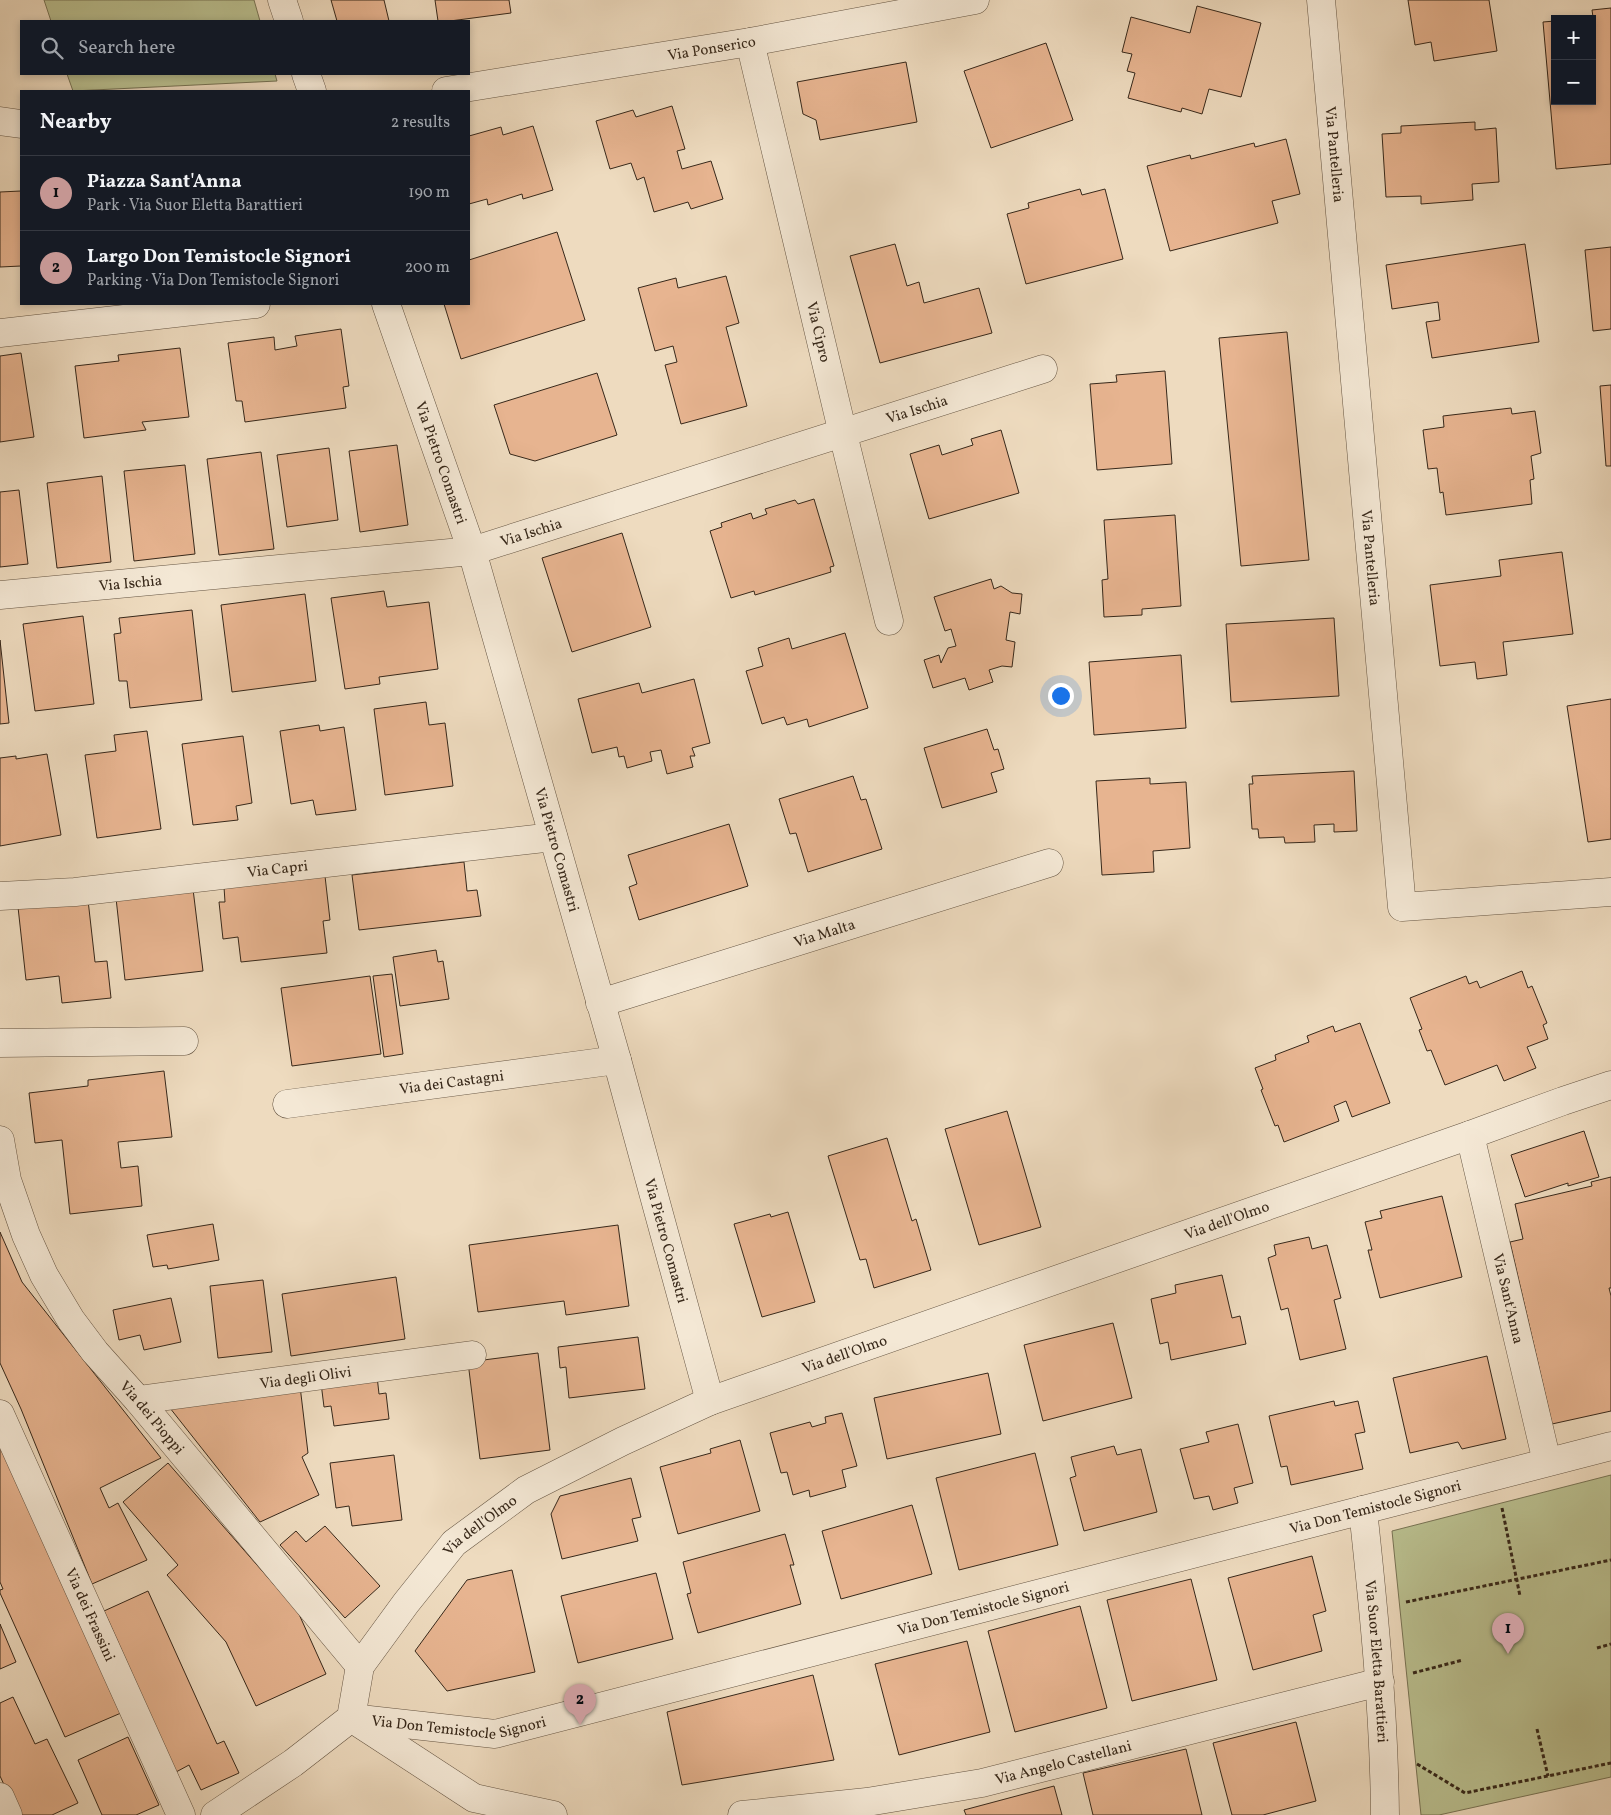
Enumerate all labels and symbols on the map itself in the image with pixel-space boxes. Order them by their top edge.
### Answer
street label: Via Ponserico [666,32,758,67]
street label: Via Pantelleria [1319,106,1348,203]
street label: Via Cipro [800,300,835,365]
street label: Via Ischia [884,391,951,430]
street label: Via Pietro Comastri [409,399,471,527]
street label: Via Pantelleria [1355,509,1384,607]
street label: Via Ischia [498,514,565,553]
street label: Via Ischia [98,571,163,598]
your location [1048,683,1074,709]
street label: Via Pietro Comastri [528,785,583,915]
street label: Via Capri [246,856,309,884]
street label: Via Malta [791,915,858,954]
street label: Via dei Castagni [398,1066,505,1101]
street label: Via Pietro Comastri [638,1176,692,1306]
street label: Via dell'Olmo [1182,1197,1273,1246]
street label: Via Sant'Anna [1486,1252,1528,1346]
street label: Via dell'Olmo [800,1331,890,1380]
street label: Via degli Olivi [259,1362,353,1395]
street label: Via dei Pioppi [114,1377,188,1460]
street label: Via Don Temistocle Signori [1288,1476,1464,1540]
street label: Via dell'Olmo [439,1491,522,1561]
street label: Via dei Frassini [59,1565,119,1665]
street label: Via Don Temistocle Signori [895,1577,1072,1642]
street label: Via Suor Eletta Barattieri [1358,1579,1392,1743]
pin: 1 [1492,1613,1524,1654]
pin: 2 [564,1684,596,1725]
street label: Via Don Temistocle Signori [370,1711,549,1746]
street label: Via Angelo Castellani [993,1736,1134,1791]

